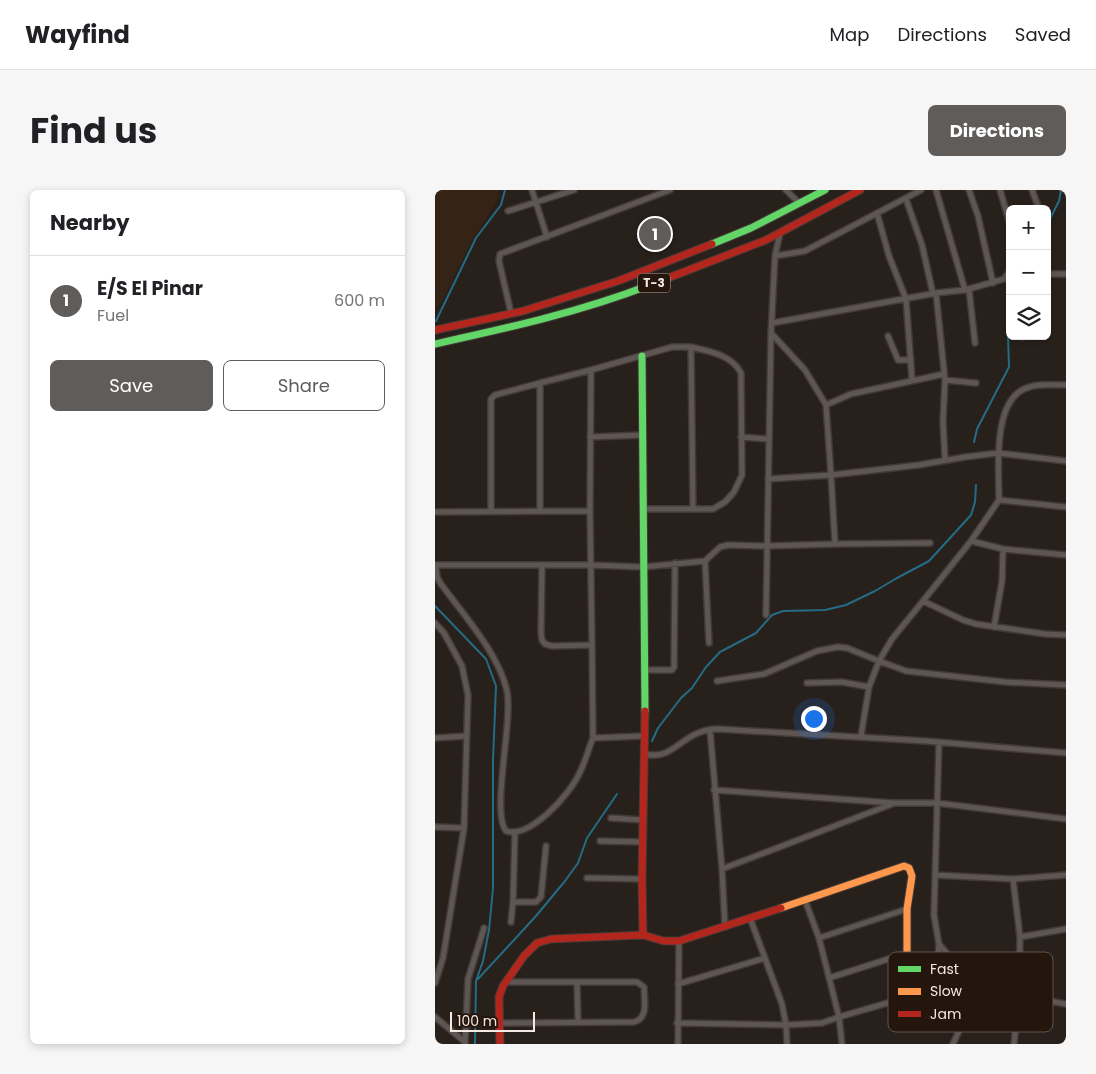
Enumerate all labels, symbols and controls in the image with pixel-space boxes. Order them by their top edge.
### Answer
text: Wayfind [25,18,130,51]
text: Map [830,22,869,47]
text: Directions [897,22,987,47]
text: Saved [1015,22,1071,47]
button: Directions [928,105,1066,156]
text: Find us [30,106,157,155]
map controls [1006,205,1051,340]
button: + [1006,205,1051,250]
text: Nearby [50,208,130,237]
pin: 1 [639,215,671,253]
button: − [1006,250,1051,295]
road number: T-3 [638,274,670,292]
text: E/S El Pinar [97,275,203,302]
text: 1 [63,289,69,312]
text: 600 m [334,289,385,312]
button: layers [1006,295,1051,340]
text: Fuel [97,304,129,327]
button: Save [50,360,213,411]
button: Share [223,360,385,411]
your location [801,706,827,732]
legend [888,952,1053,1032]
text: Fast [930,959,959,979]
text: Slow [930,981,963,1001]
text: Jam [930,1004,961,1024]
scale bar [450,1009,535,1032]
text: 100 m [457,1011,497,1031]

